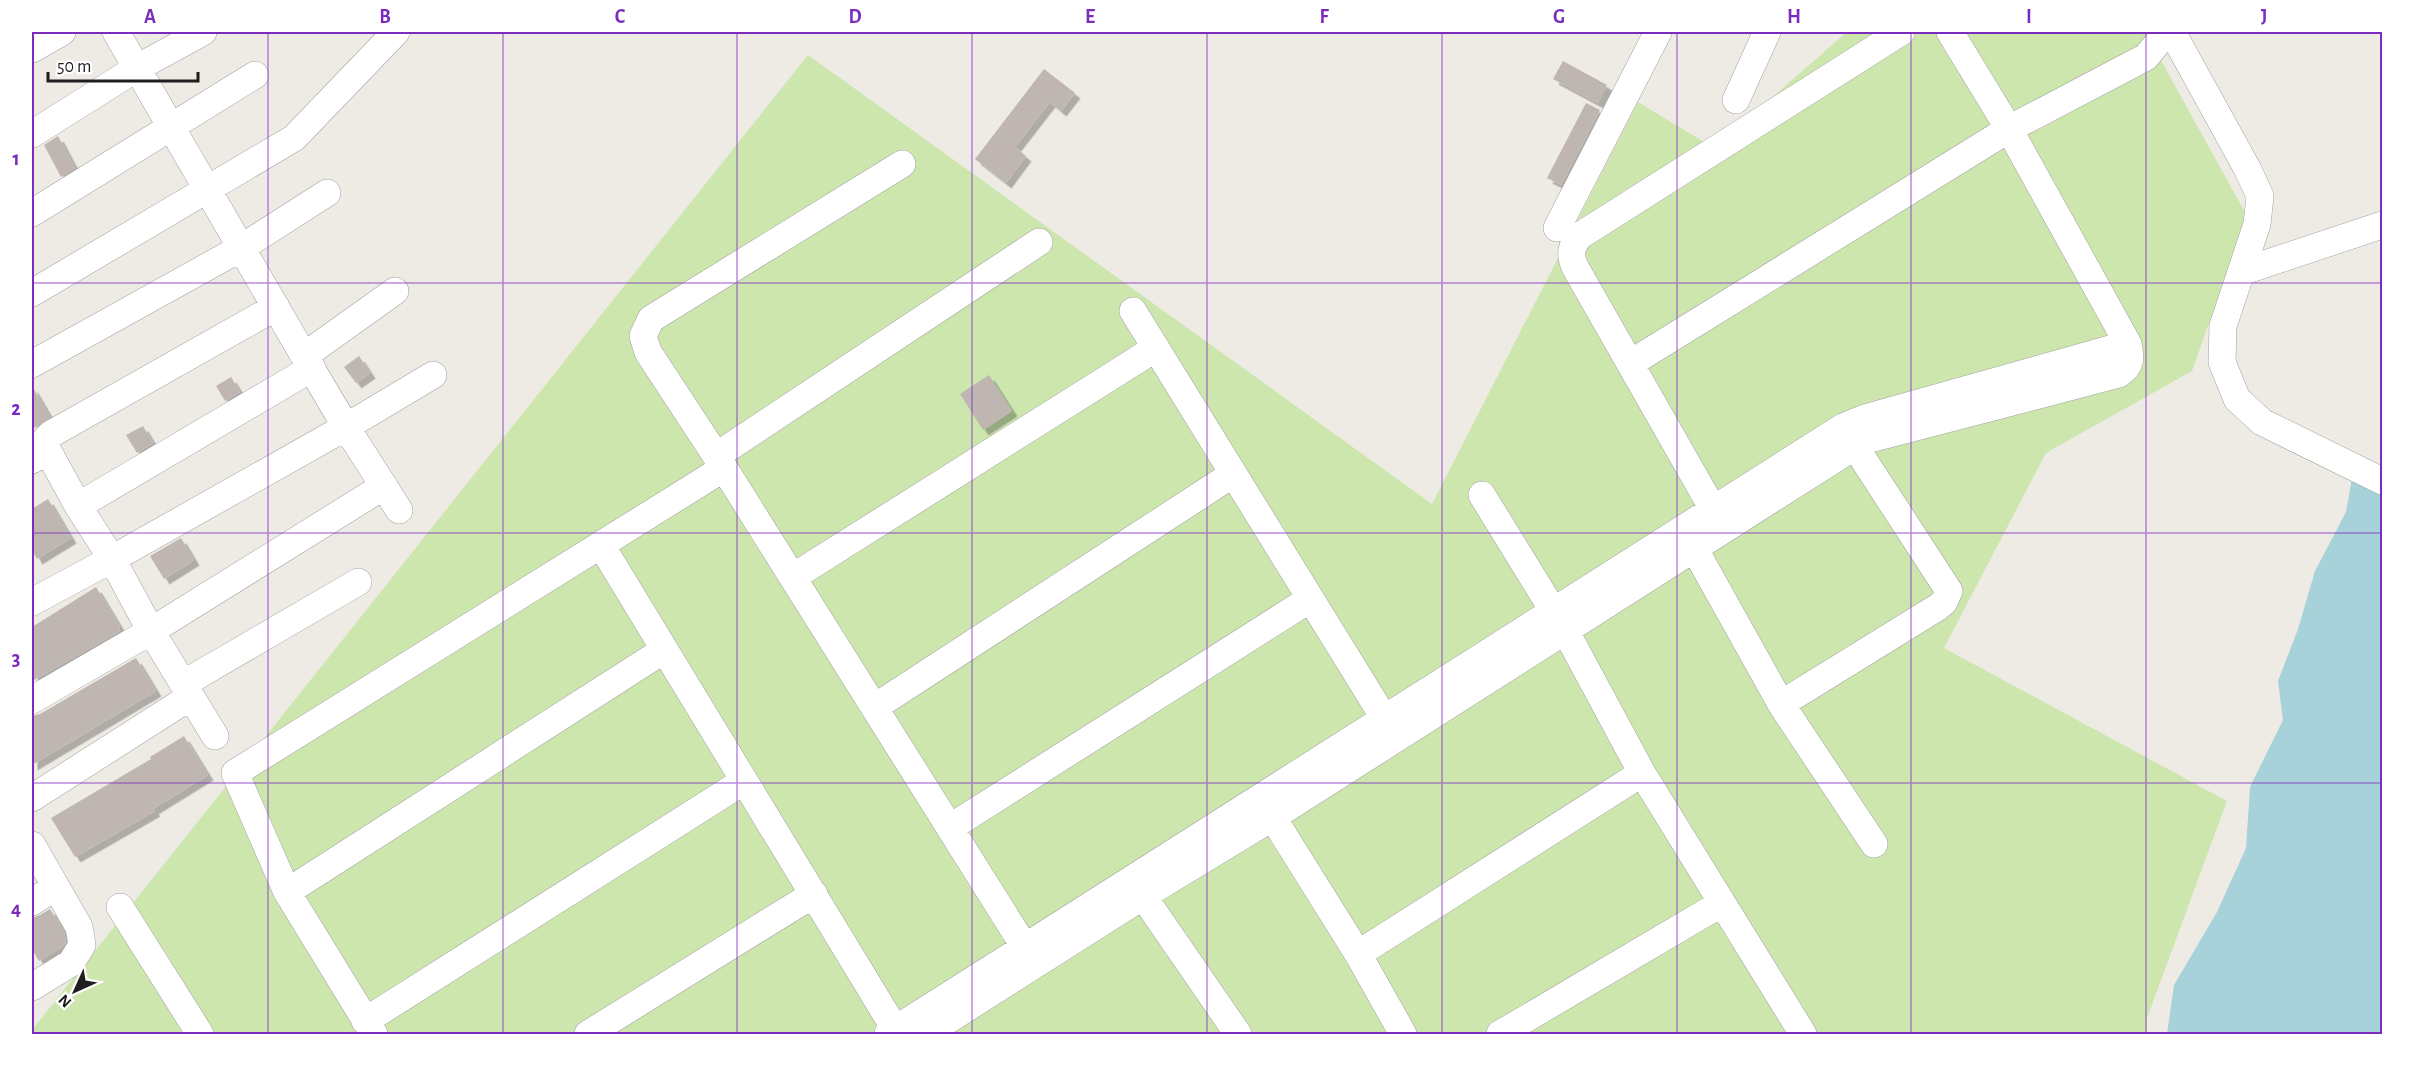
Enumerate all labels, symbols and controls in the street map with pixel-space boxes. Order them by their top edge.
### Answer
text: A [144,7,156,27]
text: B [379,7,391,27]
text: C [615,7,626,27]
text: D [848,7,862,27]
text: E [1085,7,1095,27]
text: F [1319,7,1329,27]
text: G [1553,7,1565,27]
text: H [1787,7,1801,27]
text: I [2026,7,2032,27]
text: J [2261,7,2267,27]
scale bar [48,45,198,83]
text: 50 m [57,58,91,76]
text: 1 [12,149,20,169]
text: 2 [11,399,21,419]
text: 3 [12,649,20,669]
text: 4 [11,899,21,919]
north arrow [45,961,105,1021]
text: N [56,991,75,1010]

